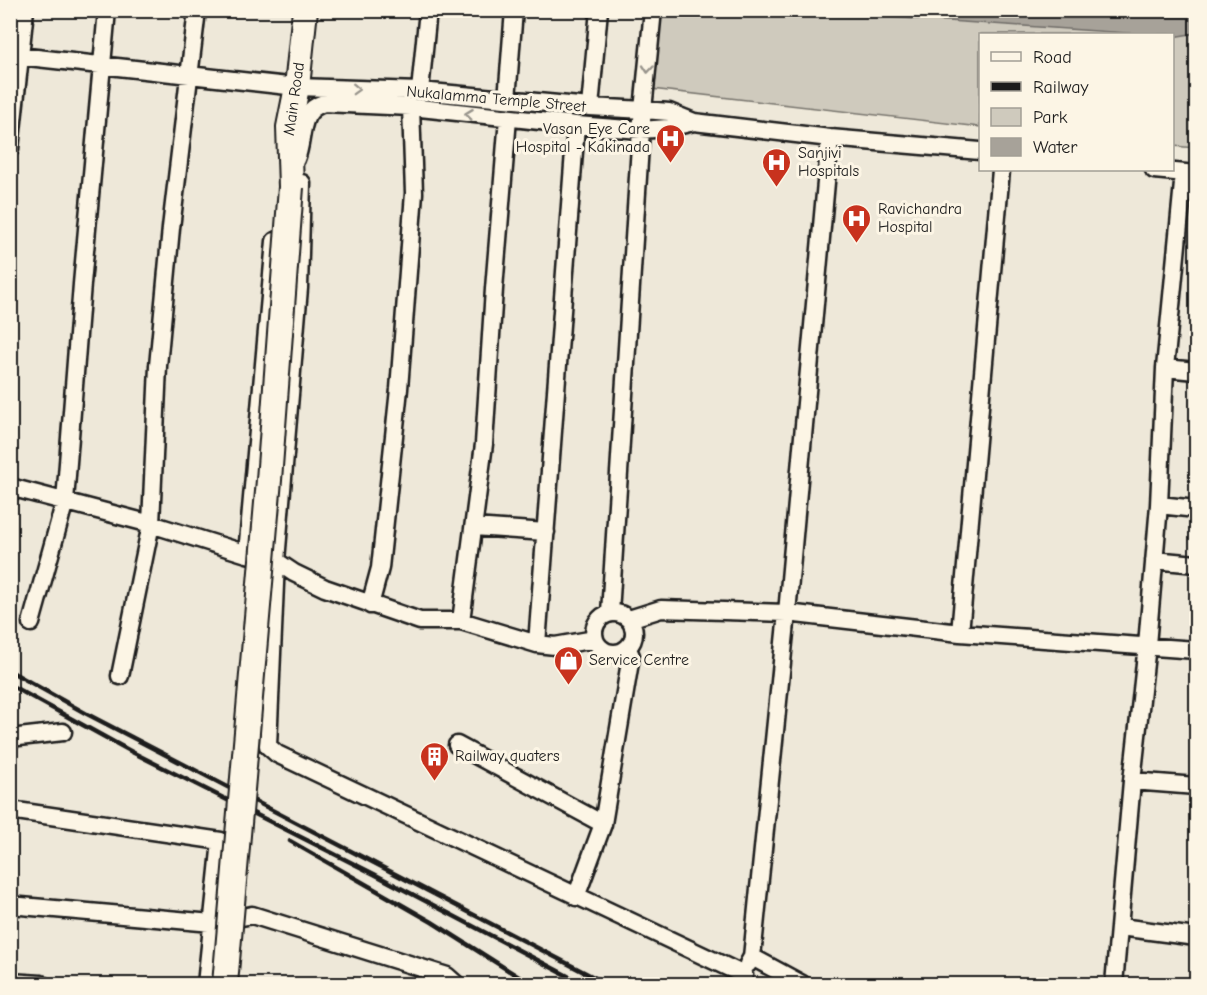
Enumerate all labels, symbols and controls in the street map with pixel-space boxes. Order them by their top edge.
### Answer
legend [979,33,1174,171]
text: Road [1033,47,1072,68]
street label: Main Road [280,61,308,137]
one-way arrow [642,64,655,73]
text: Railway [1033,77,1090,98]
one-way arrow [351,82,360,95]
street label: Nukalamma Temple Street [406,82,587,116]
text: Park [1033,107,1068,128]
one-way arrow [465,108,474,120]
place label: Vasan Eye Care Hospital - Kakinada [516,120,650,156]
hospital icon: Vasan Eye Care Hospital - Kakinada [655,122,687,164]
text: Water [1033,137,1078,158]
place label: Sanjivi Hospitals [798,144,860,180]
hospital icon: Sanjivi Hospitals [761,146,793,188]
place label: Ravichandra Hospital [878,200,962,236]
hospital icon: Ravichandra Hospital [841,202,873,244]
shop icon: Service Centre [552,644,584,686]
place label: Service Centre [589,651,689,669]
building icon: Railway quaters [418,740,450,782]
place label: Railway quaters [455,747,560,765]

